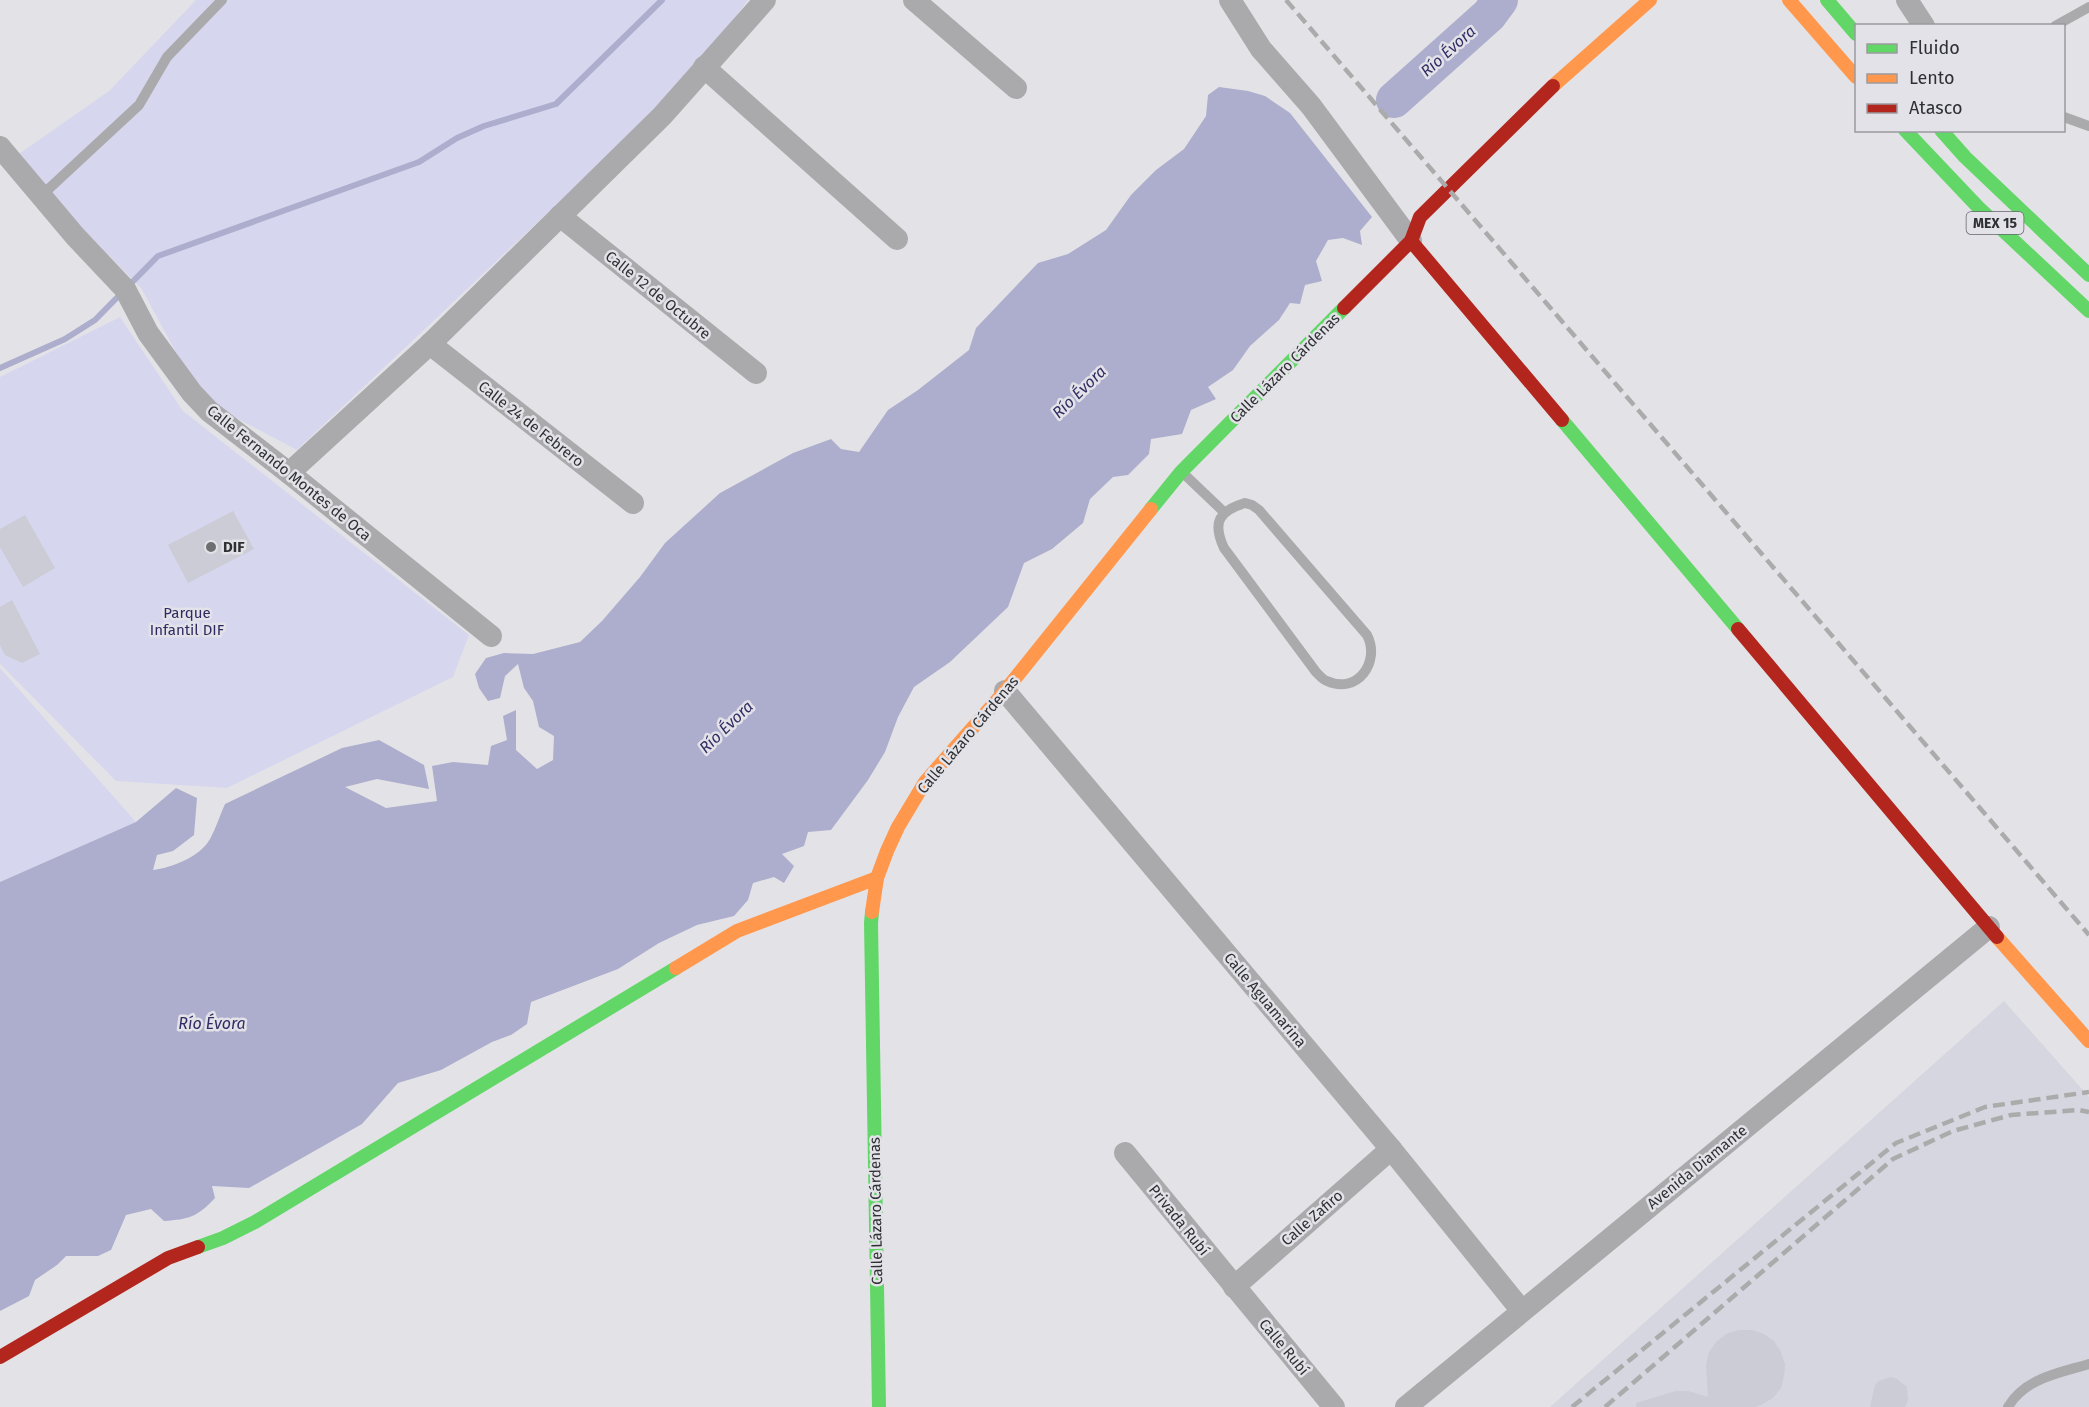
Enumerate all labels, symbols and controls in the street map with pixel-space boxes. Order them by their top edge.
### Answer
water label: Río Évora [1416,21,1479,81]
legend [1855,24,2065,132]
text: Fluido [1909,37,1960,59]
text: Lento [1909,67,1955,89]
text: Atasco [1909,97,1962,119]
road number: MEX 15 [1966,212,2024,234]
street label: Calle 12 de Octubre [602,247,714,343]
street label: Calle Lázaro Cárdenas [1226,309,1344,427]
water label: Río Évora [1048,361,1110,422]
street label: Calle 24 de Febrero [475,377,587,471]
street label: Calle Fernando Montes de Oca [203,401,375,545]
place label: DIF [223,538,245,556]
marker: DIF [204,540,218,554]
park label: Parque Infantil DIF [150,604,224,639]
street label: Calle Lázaro Cárdenas [914,673,1022,797]
water label: Río Évora [695,696,757,757]
street label: Calle Aguamarina [1220,949,1310,1051]
water label: Río Évora [178,1013,246,1033]
street label: Avenida Diamante [1643,1121,1751,1213]
street label: Calle Lázaro Cárdenas [866,1137,886,1285]
street label: Privada Rubí [1145,1181,1213,1259]
street label: Calle Zafiro [1278,1186,1346,1250]
street label: Calle Rubí [1255,1315,1313,1379]

